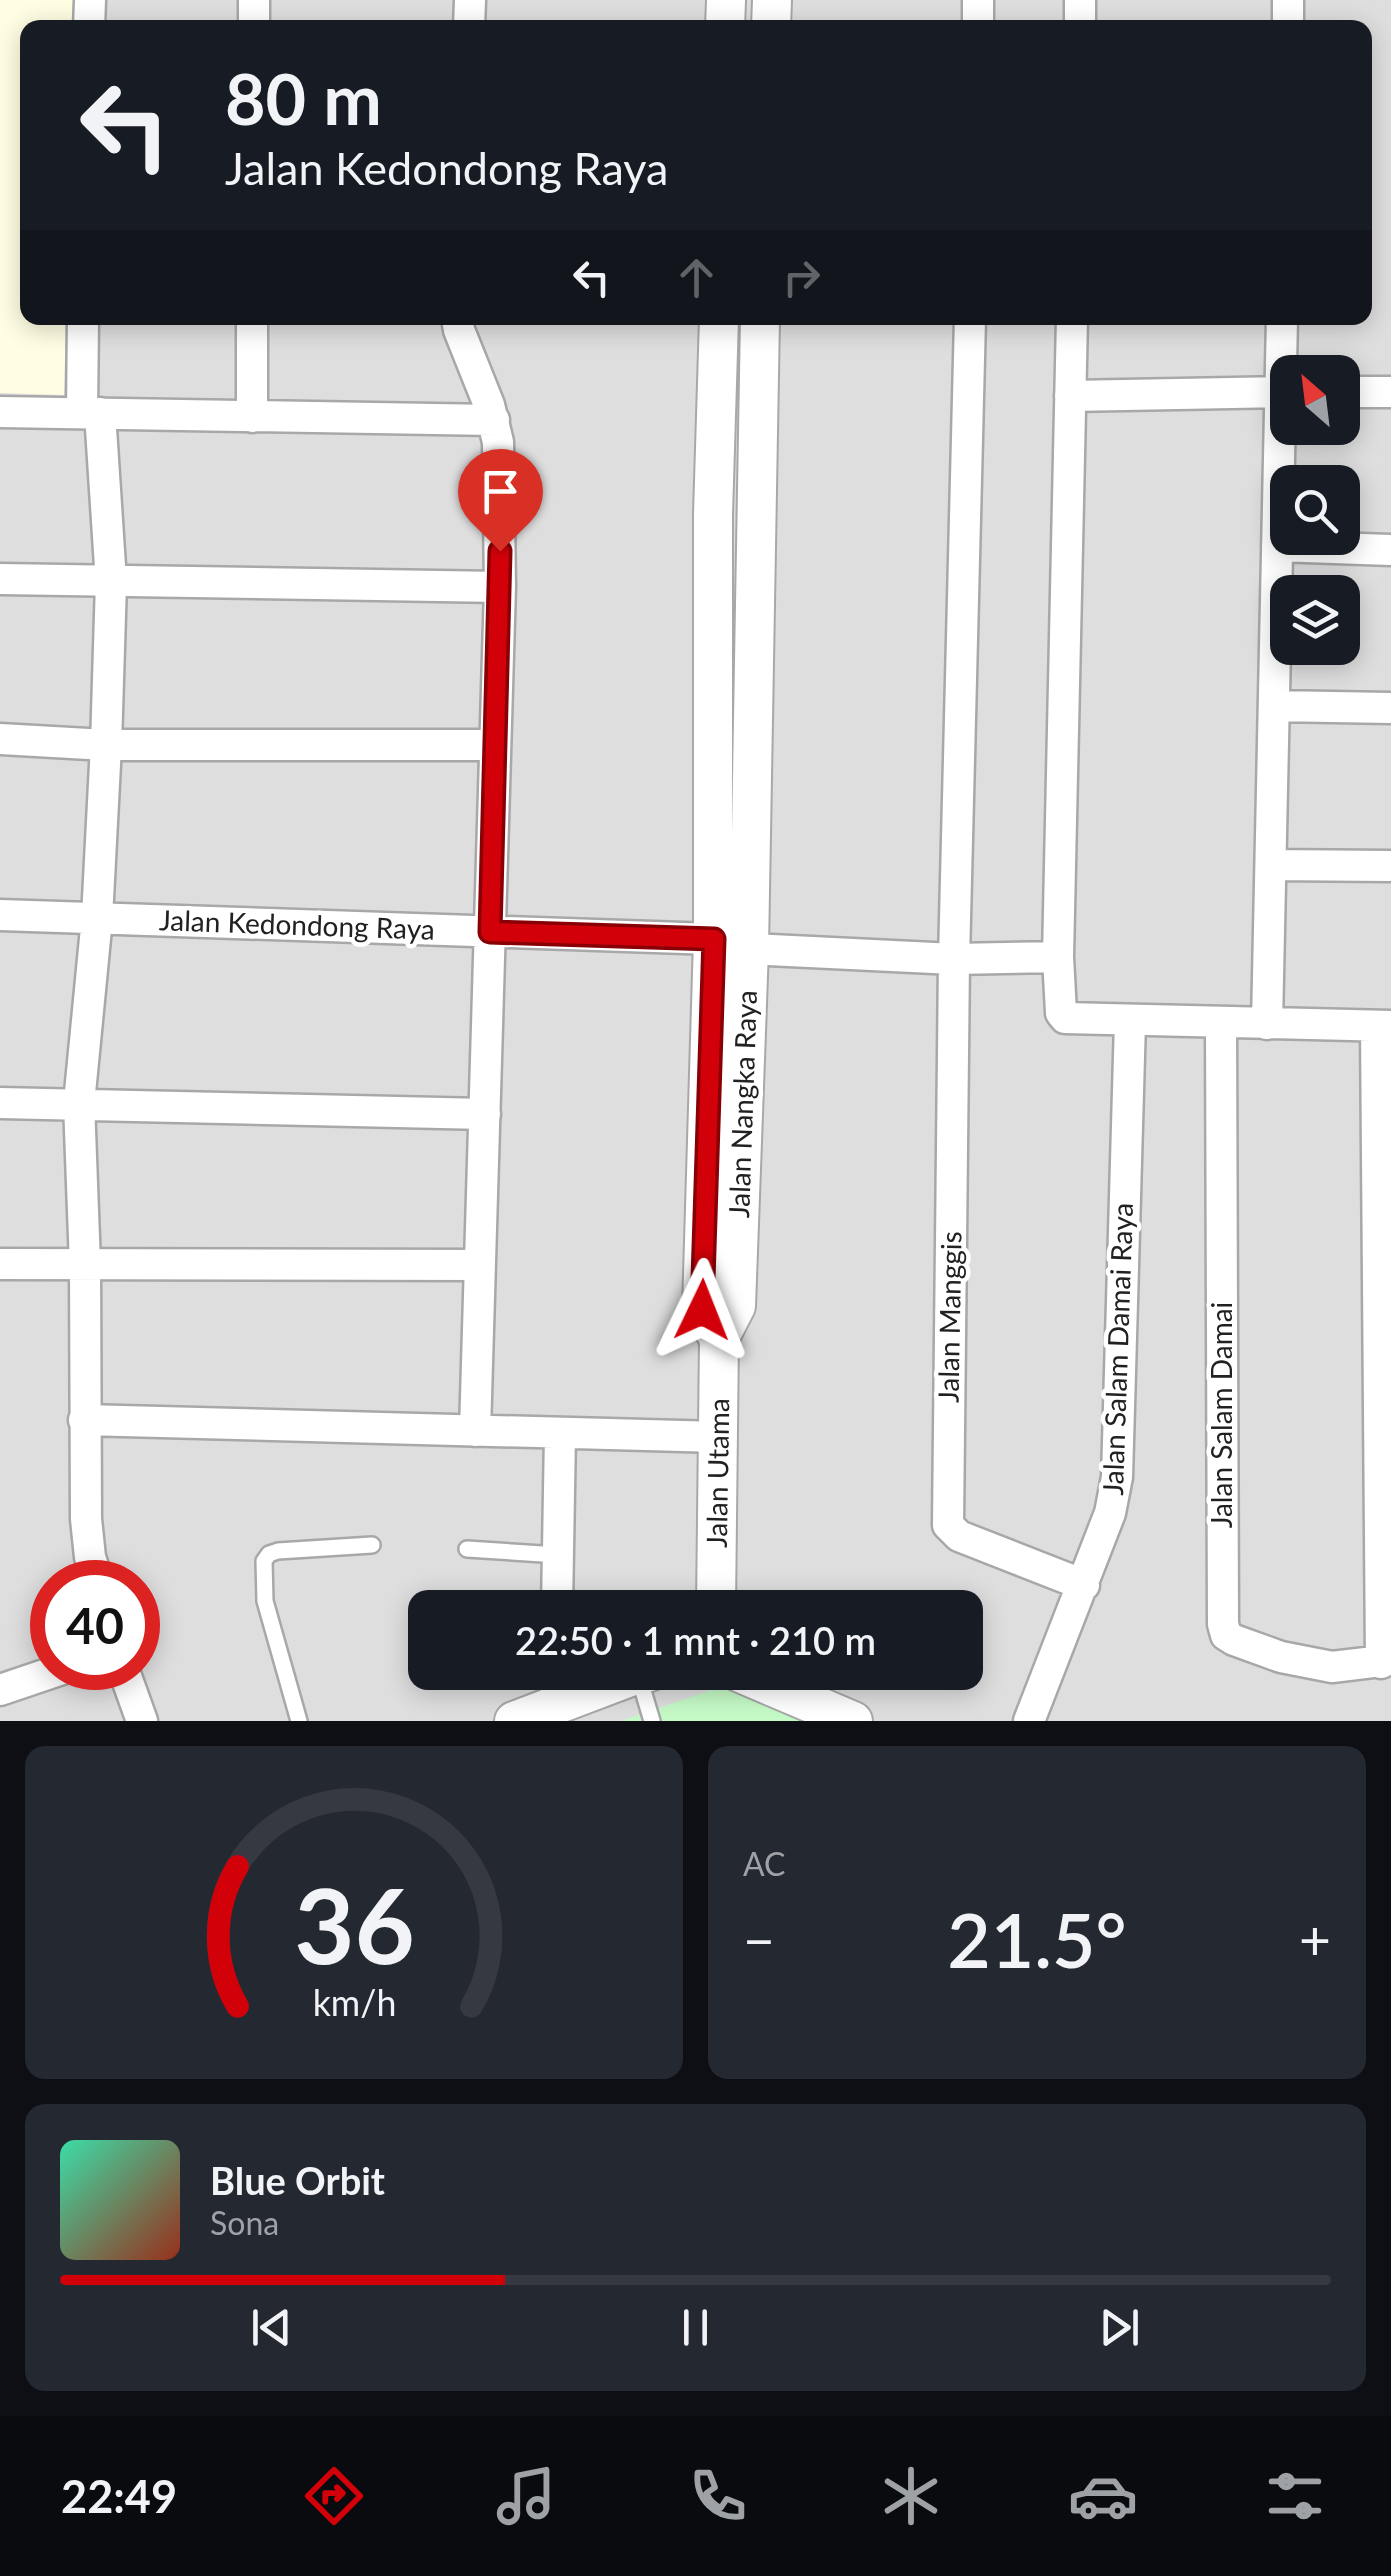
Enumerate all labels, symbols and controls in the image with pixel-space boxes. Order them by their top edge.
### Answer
text: 80 m [225,56,382,140]
icon: left [60,60,190,190]
text: Jalan Kedondong Raya [225,141,668,195]
icon: left [564,250,619,305]
icon: ahead [669,250,724,305]
icon: right [774,250,829,305]
north arrow [1270,355,1360,445]
map controls [1270,355,1360,665]
pin [458,449,543,552]
icon: arrive [473,464,528,519]
button: search [1270,465,1360,555]
button: layers [1270,575,1360,665]
street label: Jalan Kedondong Raya [159,902,435,946]
street label: Jalan Nangka Raya [721,990,763,1218]
street label: Jalan Salam Damai Raya [1095,1202,1139,1496]
street label: Jalan Manggis [931,1231,967,1403]
position arrow [650,1258,754,1362]
street label: Jalan Salam Damai [1204,1302,1238,1528]
street label: Jalan Utama [699,1398,735,1548]
speed limit sign: 40 [30,1560,160,1690]
text: 22:50 · 1 mnt · 210 m [515,1617,876,1663]
text: AC [743,1844,785,1883]
text: 36 [294,1861,414,1986]
text: 21.5° [947,1894,1127,1984]
text: − [743,1906,775,1972]
text: + [1299,1906,1331,1972]
text: km/h [312,1981,396,2024]
text: Blue Orbit [210,2157,385,2203]
text: Sona [210,2203,279,2242]
icon: previous [244,2300,299,2355]
icon: pause [668,2300,723,2355]
icon: next [1092,2300,1147,2355]
icon: directions [299,2461,369,2531]
icon: music [491,2461,561,2531]
icon: phone [683,2461,753,2531]
icon: climate [876,2461,946,2531]
icon: car [1068,2461,1138,2531]
icon: filters [1260,2461,1330,2531]
text: 22:49 [61,2469,177,2523]

